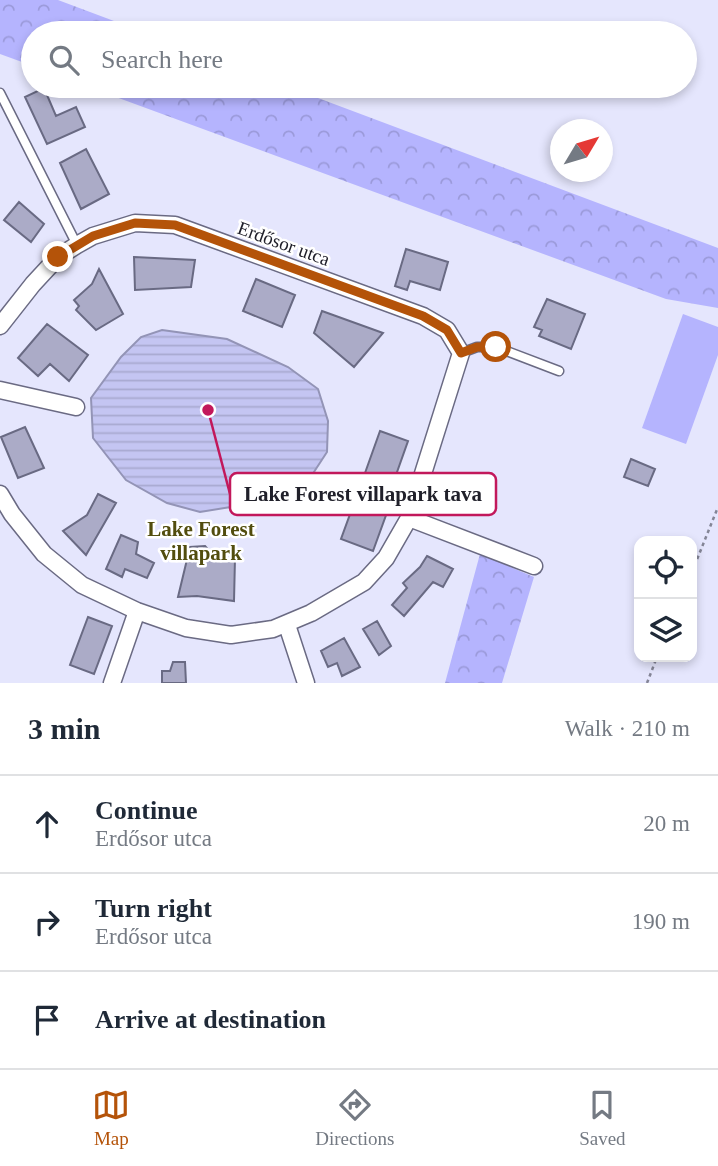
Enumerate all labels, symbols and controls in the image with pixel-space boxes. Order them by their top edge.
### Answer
search box [21,21,697,98]
icon: search [45,41,83,79]
text: Search here [101,45,223,74]
north arrow [550,119,613,182]
street label: Erdősor utca [235,217,333,270]
route end [42,241,73,272]
route start [480,331,511,362]
callout: Lake Forest villapark tava [230,473,496,515]
text: Lake Forest villapark tava [244,482,483,506]
district label: Lake Forest villapark [147,517,255,565]
map controls [634,536,697,662]
button: locate [634,536,697,599]
button: layers [634,599,697,662]
text: 3 min [28,712,101,745]
text: Walk · 210 m [565,716,690,741]
text: Continue [95,796,198,825]
icon: ahead [28,805,66,843]
text: 20 m [643,811,690,836]
text: Erdősor utca [95,826,212,851]
text: Turn right [95,894,212,923]
icon: right [28,903,66,941]
text: 190 m [632,909,690,934]
text: Erdősor utca [95,924,212,949]
icon: arrive [28,1001,66,1039]
text: Arrive at destination [95,1005,326,1034]
tab: Map [92,1086,130,1150]
tab: Directions [315,1086,394,1150]
tab: Saved [579,1086,626,1150]

